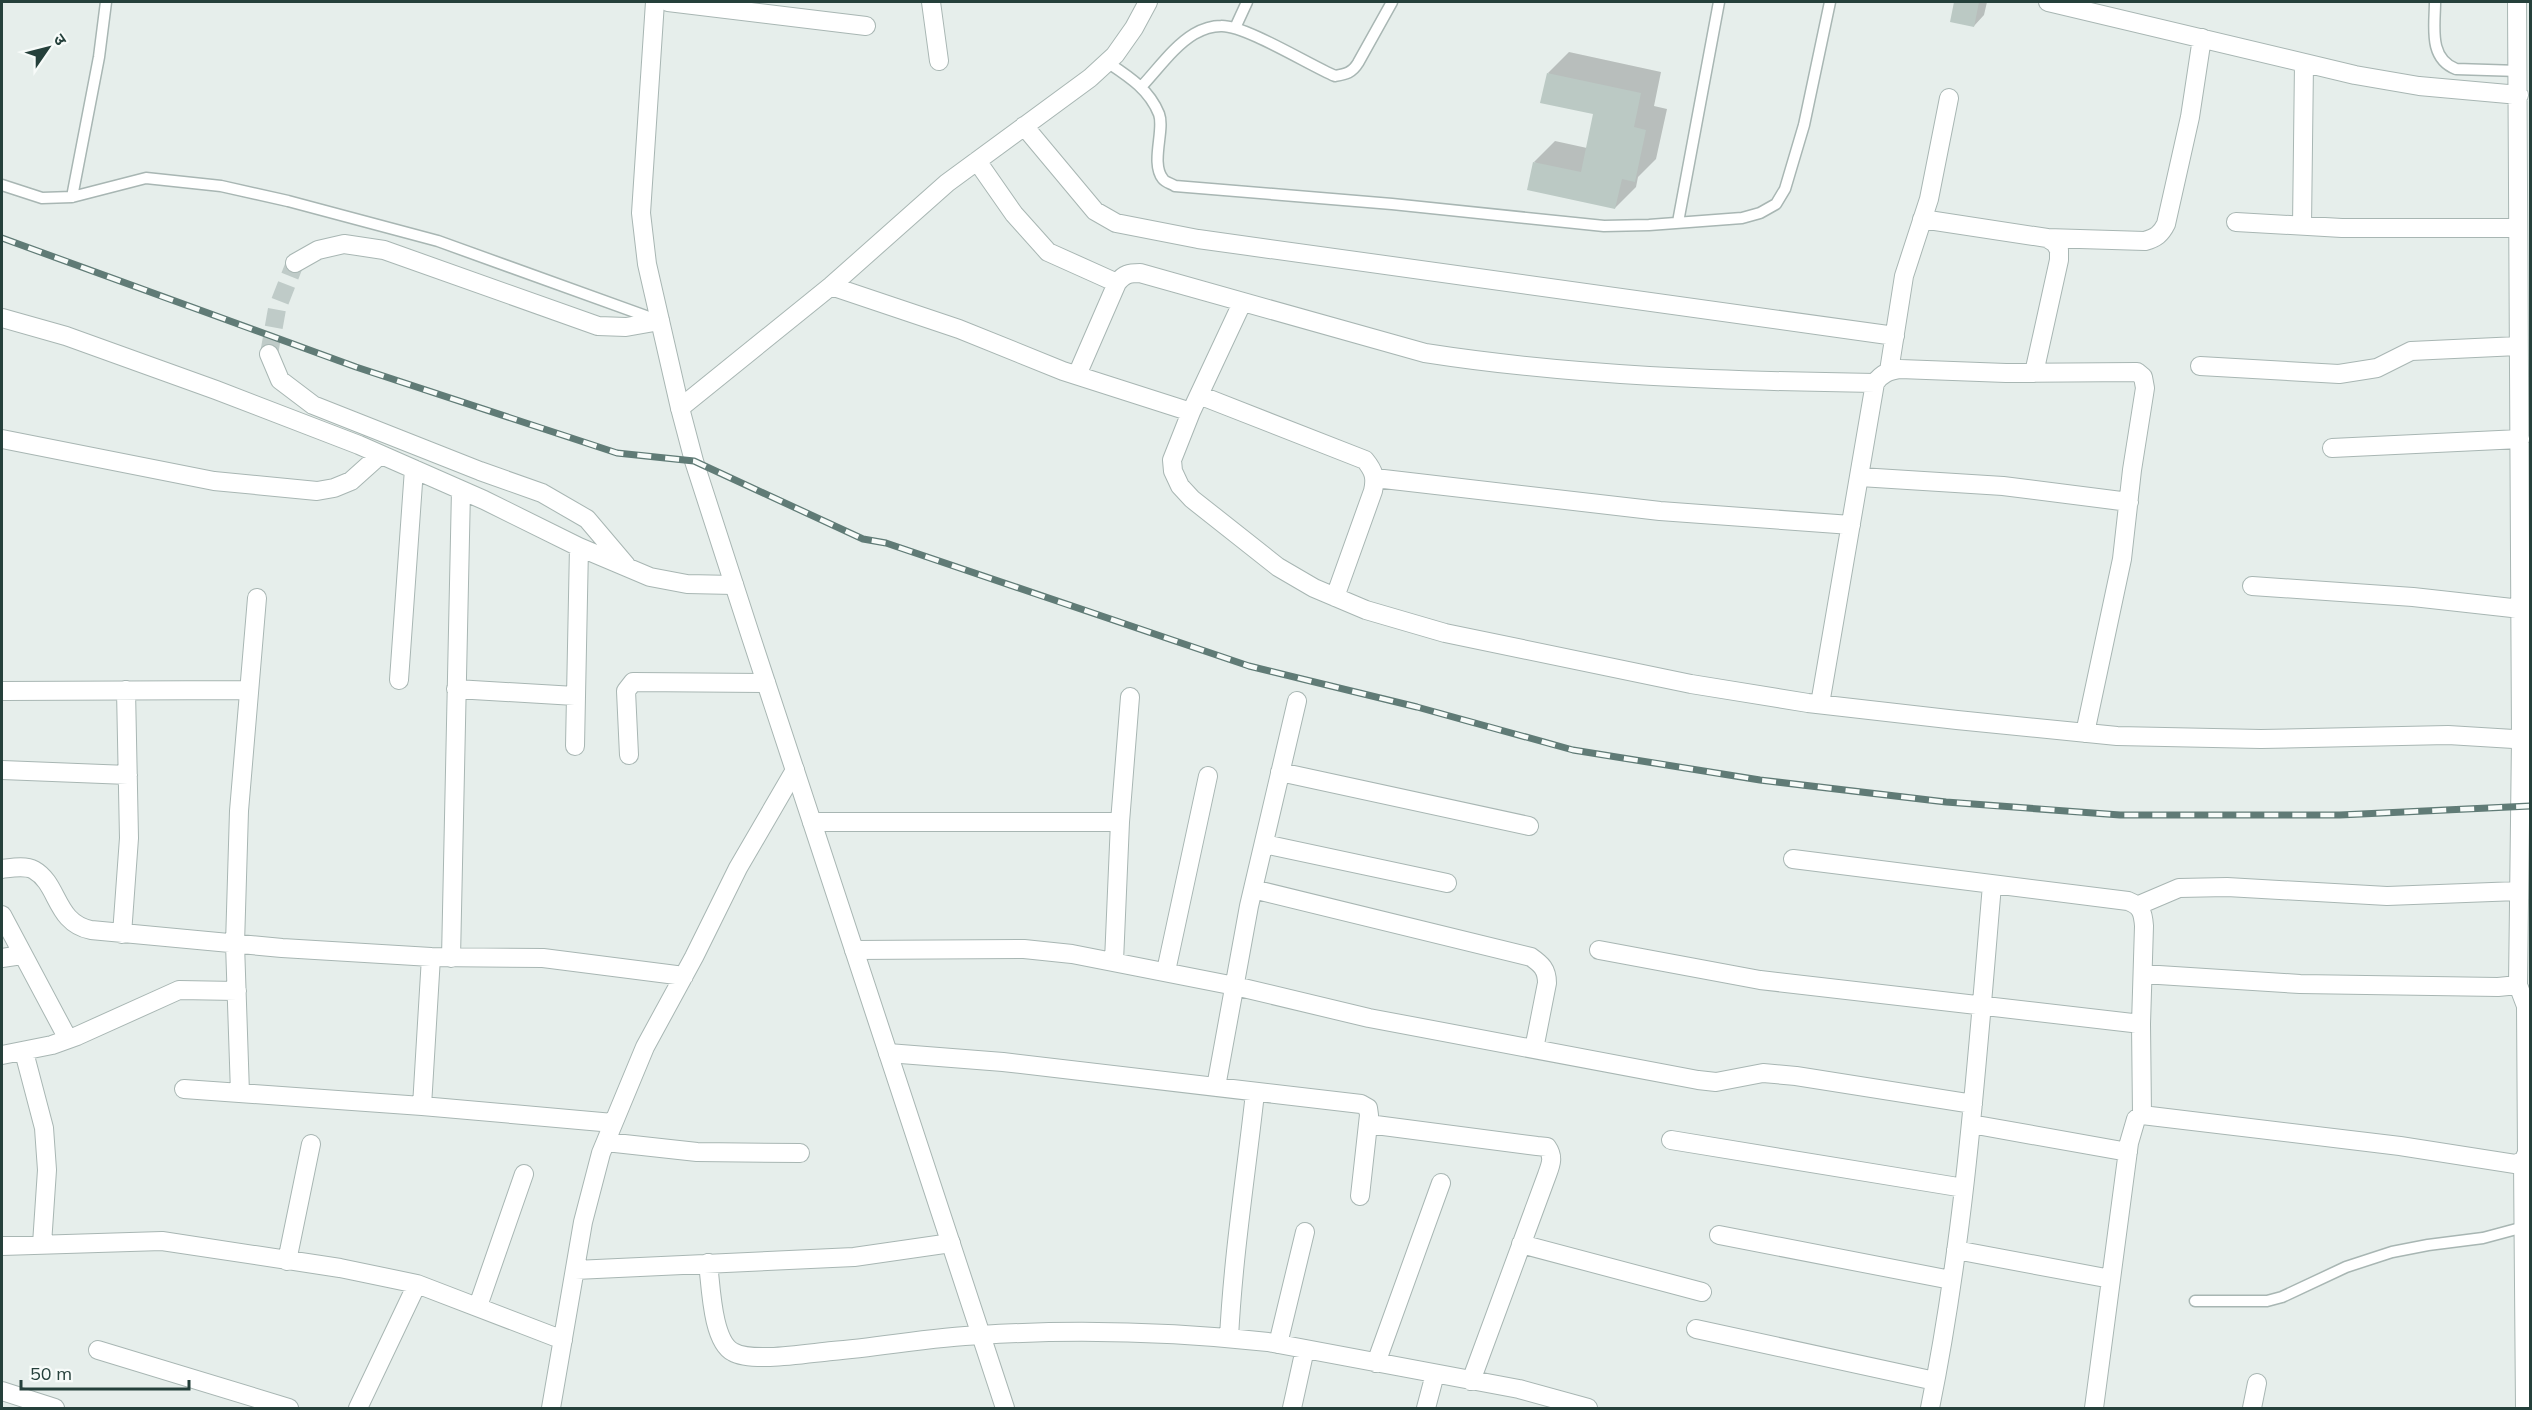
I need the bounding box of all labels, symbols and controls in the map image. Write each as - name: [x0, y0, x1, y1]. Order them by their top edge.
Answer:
- north arrow: [18, 18, 78, 78]
- text: उ: [49, 30, 72, 49]
- scale bar: [21, 1353, 189, 1391]
- text: 50 m: [30, 1362, 72, 1385]

